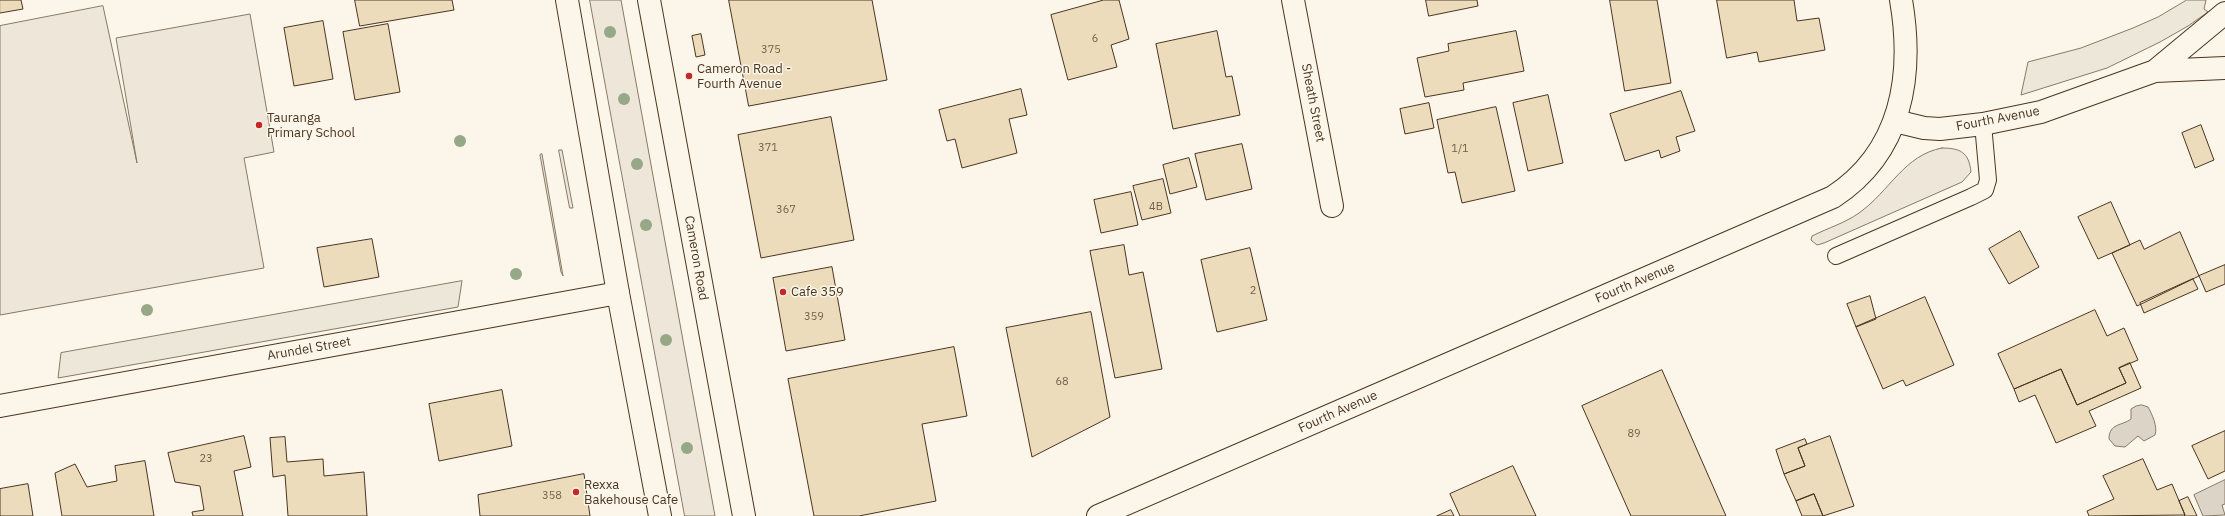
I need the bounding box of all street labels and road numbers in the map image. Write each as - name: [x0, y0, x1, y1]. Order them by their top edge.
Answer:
- street label: Sheath Street: [1298, 62, 1328, 144]
- street label: Fourth Avenue: [1955, 103, 2041, 135]
- street label: Cameron Road: [681, 214, 711, 302]
- street label: Fourth Avenue: [1593, 259, 1677, 307]
- street label: Arundel Street: [266, 334, 352, 364]
- street label: Fourth Avenue: [1296, 388, 1380, 436]

